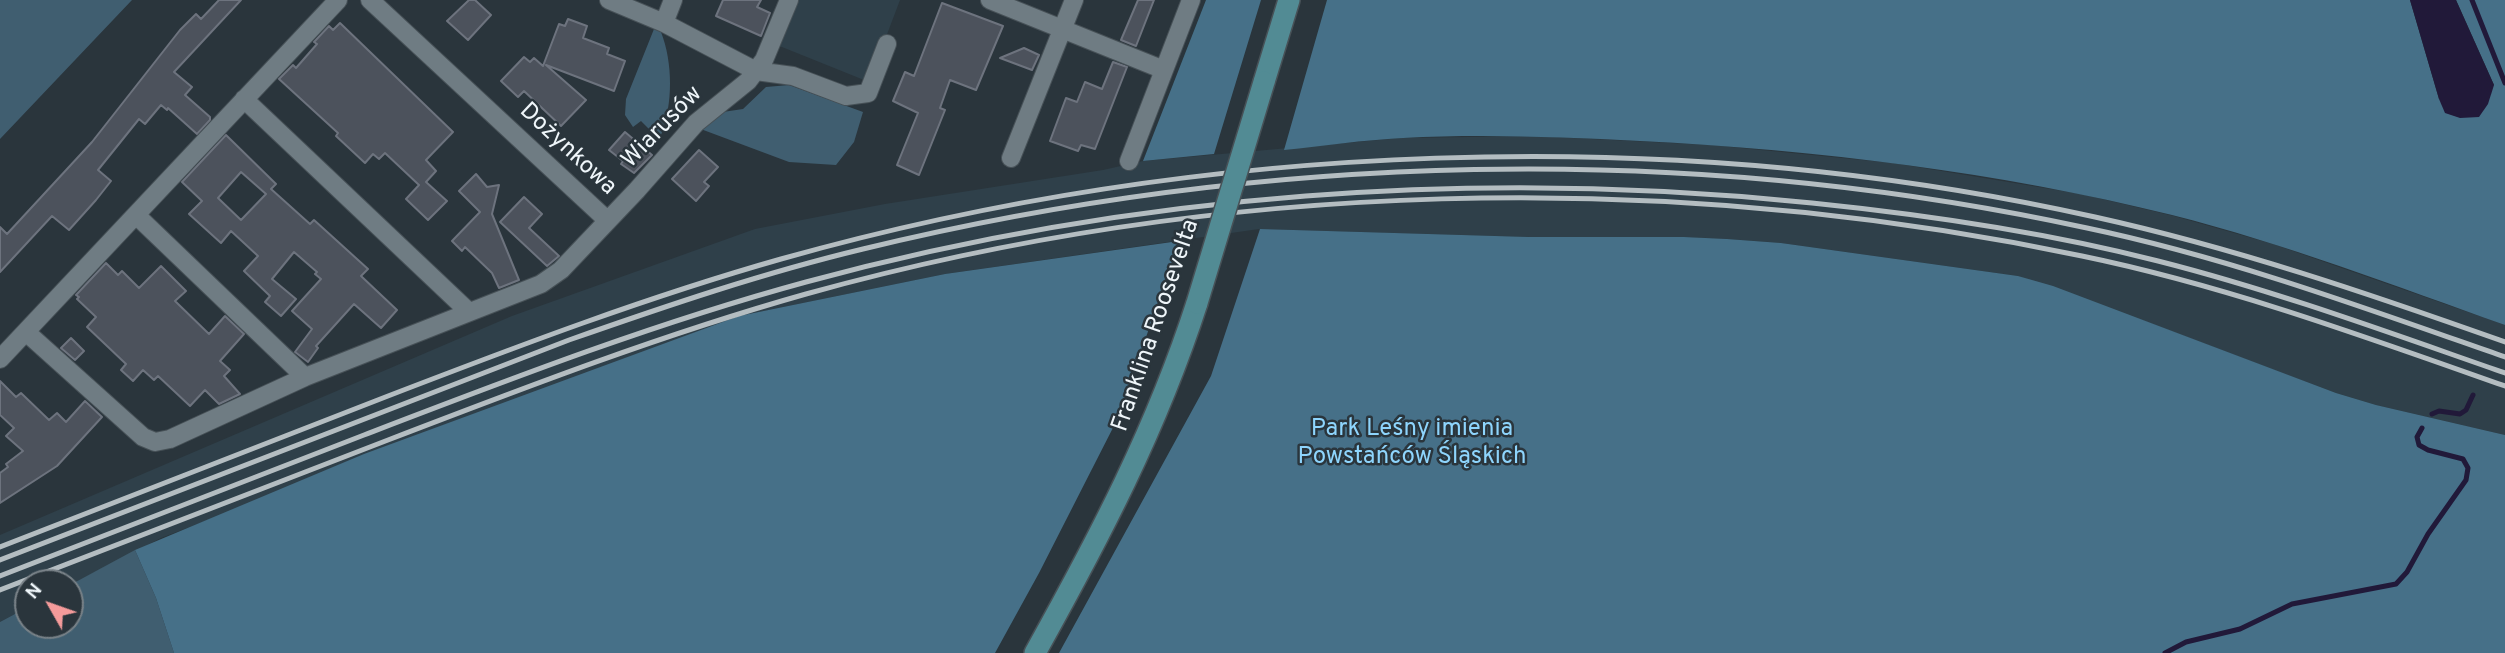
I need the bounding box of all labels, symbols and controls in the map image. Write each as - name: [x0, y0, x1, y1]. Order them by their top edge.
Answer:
- street label: Wiarusów: [617, 81, 709, 175]
- street label: Dożynkowa: [512, 98, 622, 202]
- street label: Franklina Roosevelta: [1107, 216, 1207, 436]
- park label: Park Leśny imienia Powstańców Śląskich: [1298, 416, 1526, 472]
- north arrow: [14, 569, 84, 639]
- text: N: [21, 579, 48, 605]

